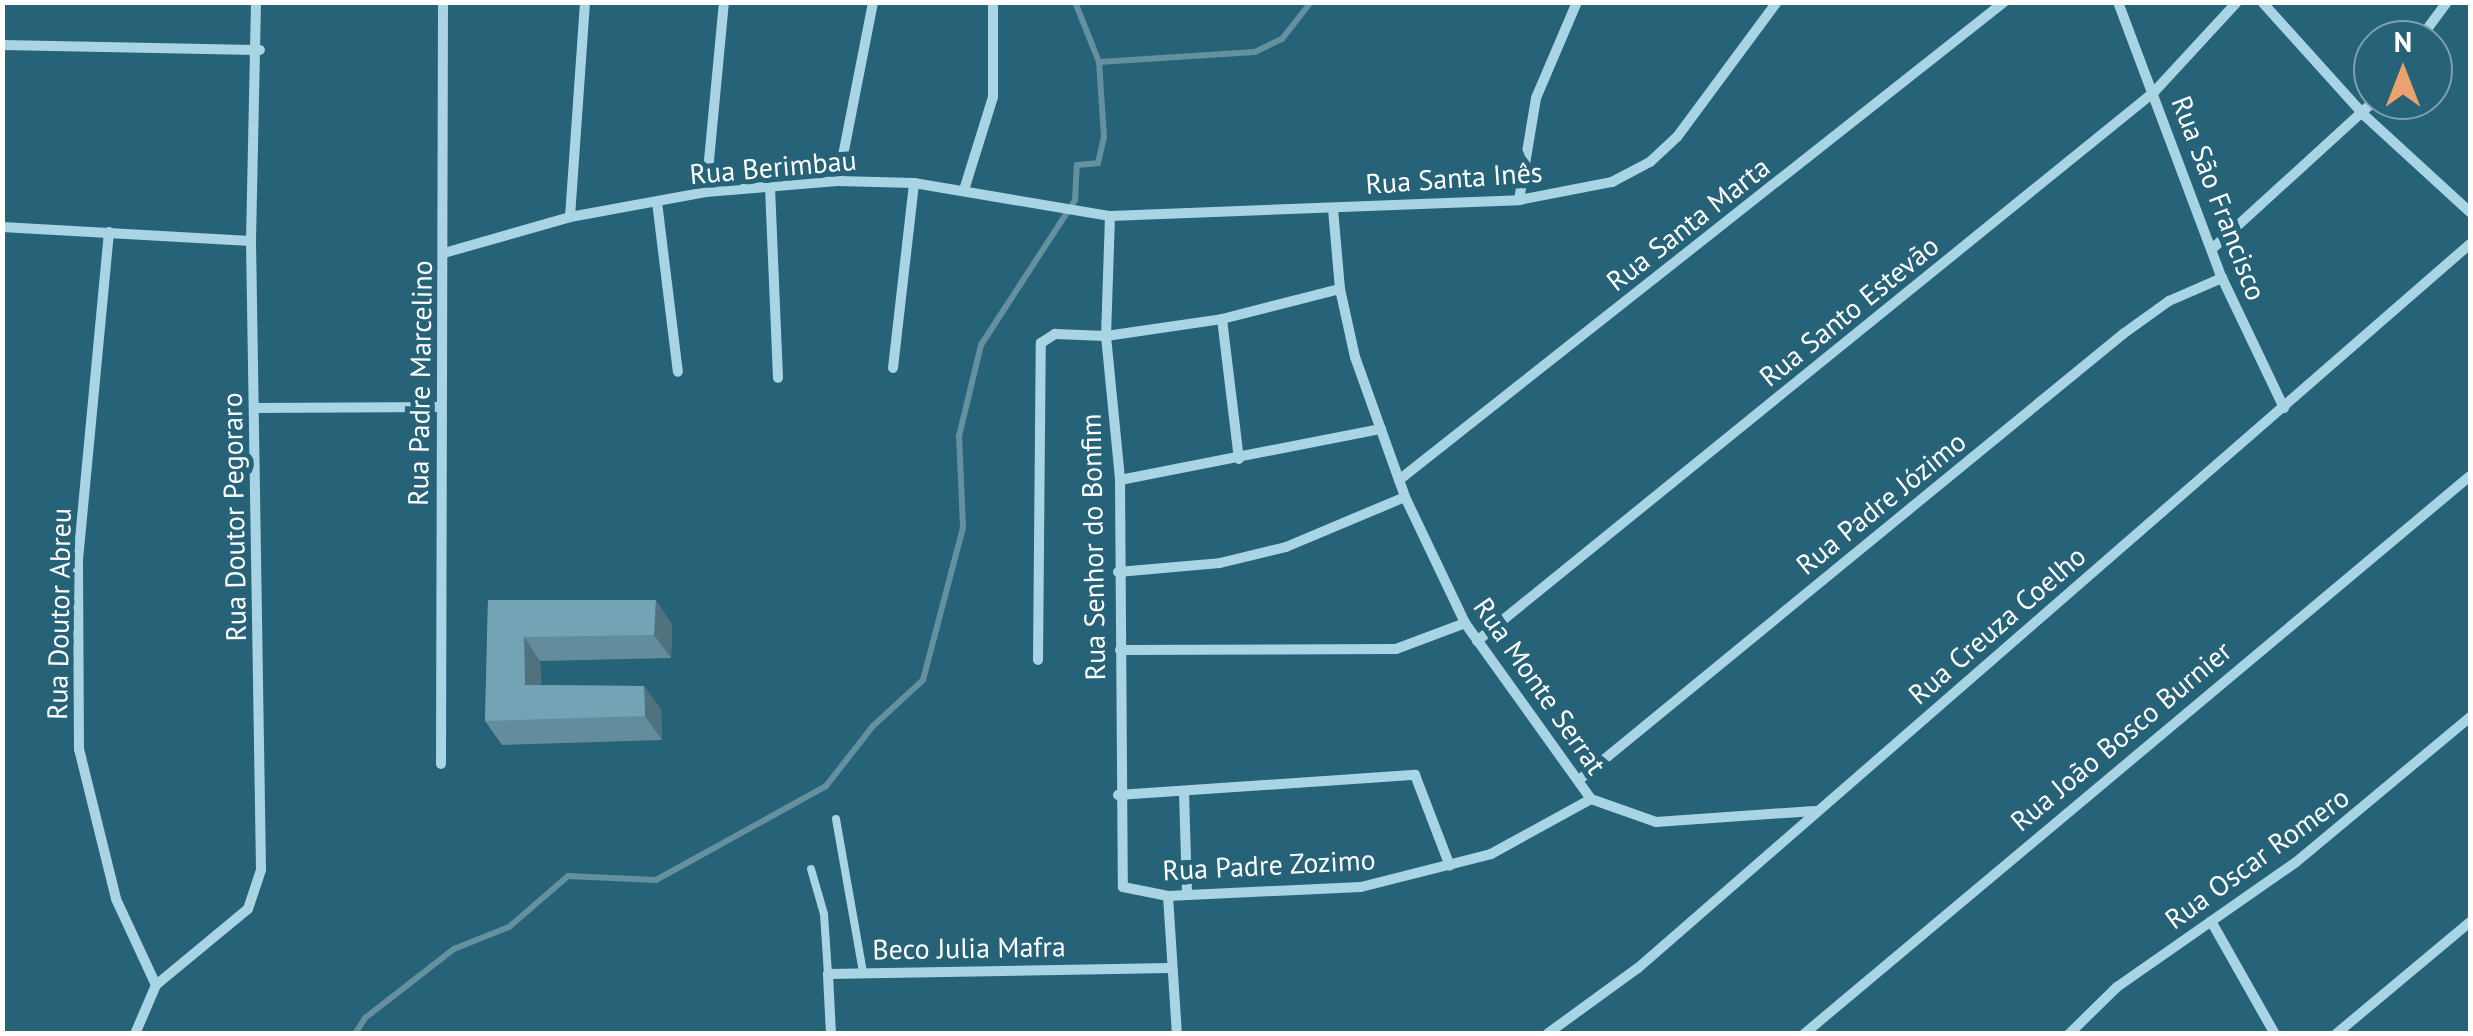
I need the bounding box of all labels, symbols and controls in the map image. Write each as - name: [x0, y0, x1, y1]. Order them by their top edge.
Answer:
- north arrow: [2353, 20, 2453, 120]
- text: N: [2394, 23, 2412, 60]
- street label: Rua São Francisco: [2165, 91, 2273, 305]
- street label: Rua Berimbau: [688, 143, 858, 191]
- street label: Rua Santa Marta: [1600, 150, 1776, 298]
- street label: Rua Santa Inês: [1364, 155, 1544, 201]
- street label: Rua Santo Estevão: [1753, 229, 1945, 393]
- street label: Rua Padre Marcelino: [401, 260, 439, 506]
- street label: Rua Doutor Pegoraro: [215, 392, 253, 642]
- street label: Rua Senhor do Bonfim: [1074, 413, 1112, 681]
- street label: Rua Padre Józimo: [1790, 424, 1972, 582]
- street label: Rua Doutor Abreu: [40, 507, 78, 721]
- street label: Rua Creuza Coelho: [1902, 539, 2092, 711]
- street label: Rua Monte Serrat: [1467, 591, 1613, 781]
- street label: Rua João Bosco Burnier: [2004, 634, 2238, 838]
- street label: Rua Oscar Romero: [2158, 780, 2356, 936]
- street label: Rua Padre Zozimo: [1161, 843, 1377, 887]
- street label: Beco Julia Mafra: [872, 930, 1066, 966]

